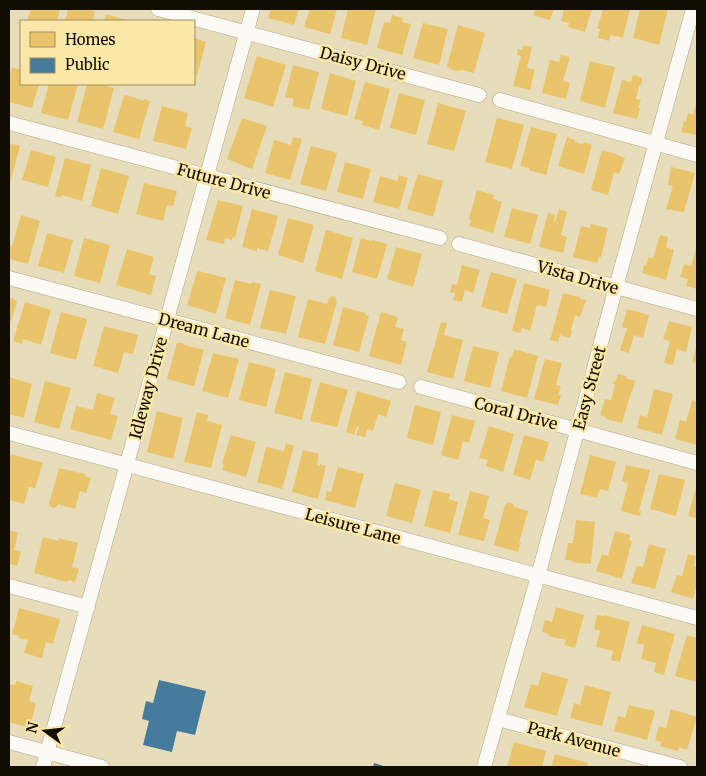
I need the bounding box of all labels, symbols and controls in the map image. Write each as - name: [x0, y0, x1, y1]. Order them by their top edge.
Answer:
- legend: [20, 20, 195, 85]
- text: Homes: [65, 30, 116, 49]
- street label: Daisy Drive: [318, 42, 408, 84]
- text: Public: [65, 55, 110, 74]
- street label: Future Drive: [175, 159, 273, 203]
- street label: Vista Drive: [534, 256, 621, 298]
- street label: Dream Lane: [156, 308, 252, 352]
- street label: Idleway Drive: [125, 335, 171, 441]
- street label: Easy Street: [568, 343, 610, 432]
- street label: Coral Drive: [472, 392, 560, 434]
- street label: Leisure Lane: [303, 504, 403, 548]
- north arrow: [20, 706, 70, 756]
- street label: Park Avenue: [525, 717, 623, 761]
- text: N: [22, 720, 43, 735]

